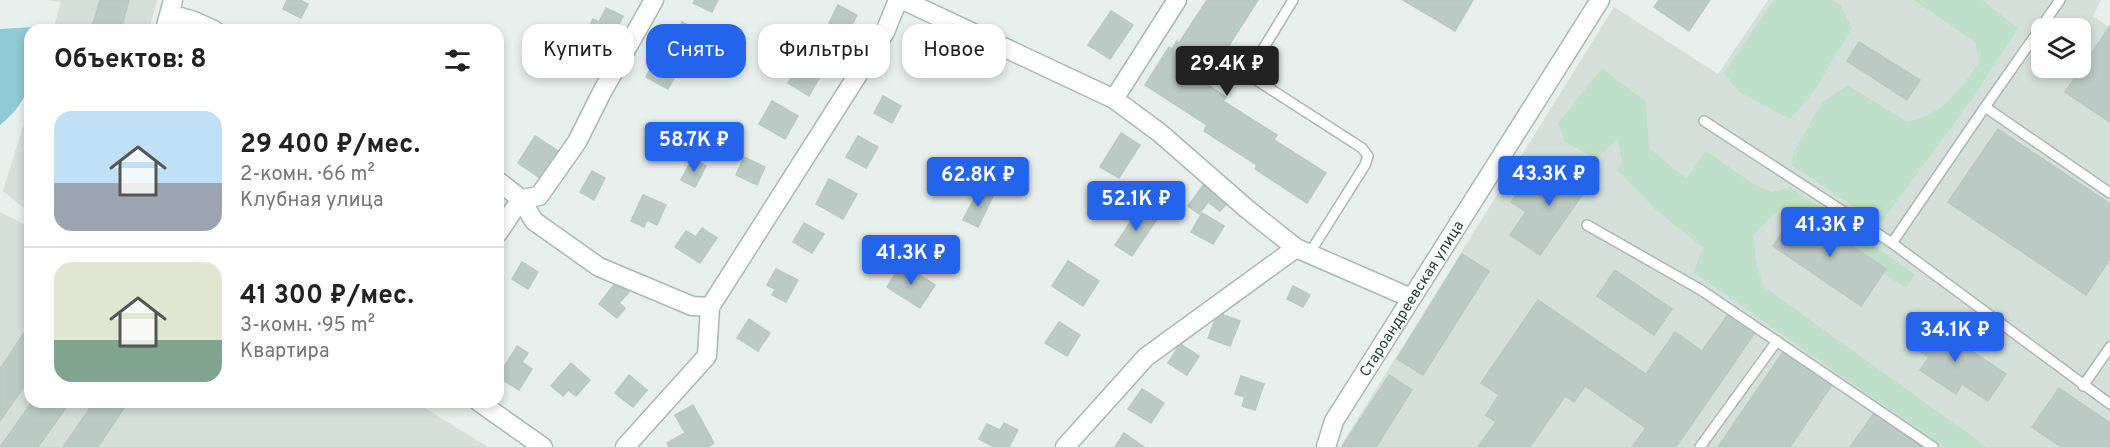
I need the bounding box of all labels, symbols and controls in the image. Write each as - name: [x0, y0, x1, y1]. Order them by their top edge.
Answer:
- map controls: [2031, 18, 2091, 78]
- button: layers: [2031, 18, 2091, 78]
- chip: Купить: [522, 24, 634, 78]
- chip: Снять: [646, 24, 746, 78]
- chip: Фильтры: [758, 24, 890, 78]
- chip: Новое: [902, 24, 1006, 78]
- text: Объектов: 8: [54, 44, 207, 77]
- icon: filters: [441, 44, 474, 77]
- pin: 29.4K ₽: [1172, 46, 1282, 97]
- text: 29.4K ₽: [1190, 52, 1264, 78]
- pin: 58.7K ₽: [639, 122, 749, 173]
- text: 58.7K ₽: [659, 128, 729, 154]
- text: 29 400 ₽/мес.: [240, 129, 420, 162]
- icon: home: [102, 135, 174, 207]
- pin: 43.3K ₽: [1494, 156, 1604, 207]
- pin: 62.8K ₽: [923, 157, 1033, 208]
- text: 2-комн. · 66 m²: [240, 162, 375, 188]
- text: 43.3K ₽: [1512, 162, 1586, 188]
- text: 62.8K ₽: [941, 163, 1015, 189]
- pin: 52.1K ₽: [1081, 181, 1191, 232]
- text: 52.1K ₽: [1101, 187, 1171, 213]
- text: Клубная улица: [240, 188, 384, 214]
- pin: 41.3K ₽: [1775, 207, 1885, 258]
- text: 41.3K ₽: [1795, 213, 1865, 239]
- street label: Староандреевская улица: [1356, 218, 1469, 381]
- pin: 41.3K ₽: [856, 235, 966, 286]
- text: 41.3K ₽: [876, 241, 946, 267]
- text: 41 300 ₽/мес.: [240, 280, 414, 313]
- icon: home: [102, 286, 174, 358]
- pin: 34.1K ₽: [1900, 312, 2010, 363]
- text: 3-комн. · 95 m²: [240, 313, 375, 339]
- text: 34.1K ₽: [1920, 318, 1990, 344]
- text: Квартира: [240, 339, 329, 365]

